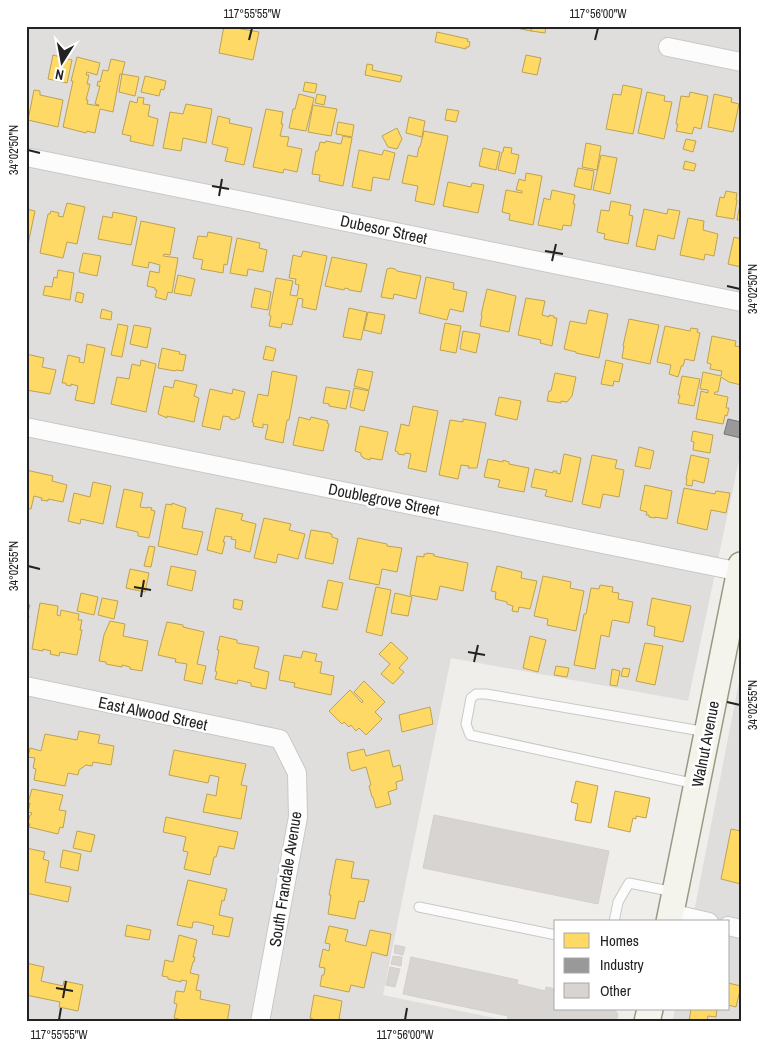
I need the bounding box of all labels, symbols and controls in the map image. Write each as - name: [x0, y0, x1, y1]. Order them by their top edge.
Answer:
- text: 117°55'55"W: [223, 6, 281, 22]
- text: 117°56'00"W: [569, 6, 627, 22]
- north arrow: [38, 38, 88, 88]
- text: N: [54, 65, 65, 84]
- text: 34°02'50"N: [6, 125, 22, 175]
- street label: Dubesor Street: [339, 209, 430, 249]
- text: 34°02'50"N: [745, 264, 761, 314]
- street label: Doublegrove Street: [326, 477, 442, 521]
- text: 34°02'55"N: [6, 541, 22, 591]
- text: 34°02'55"N: [745, 680, 761, 730]
- street label: East Alwood Street: [96, 691, 210, 735]
- street label: Walnut Avenue: [686, 699, 724, 789]
- street label: South Frandale Avenue: [263, 810, 307, 948]
- legend: [554, 920, 730, 1010]
- text: Homes: [600, 930, 639, 951]
- text: Industry: [600, 954, 645, 975]
- text: Other: [600, 980, 631, 1001]
- text: 117°55'55"W: [30, 1027, 88, 1043]
- text: 117°56'00"W: [376, 1027, 434, 1043]

